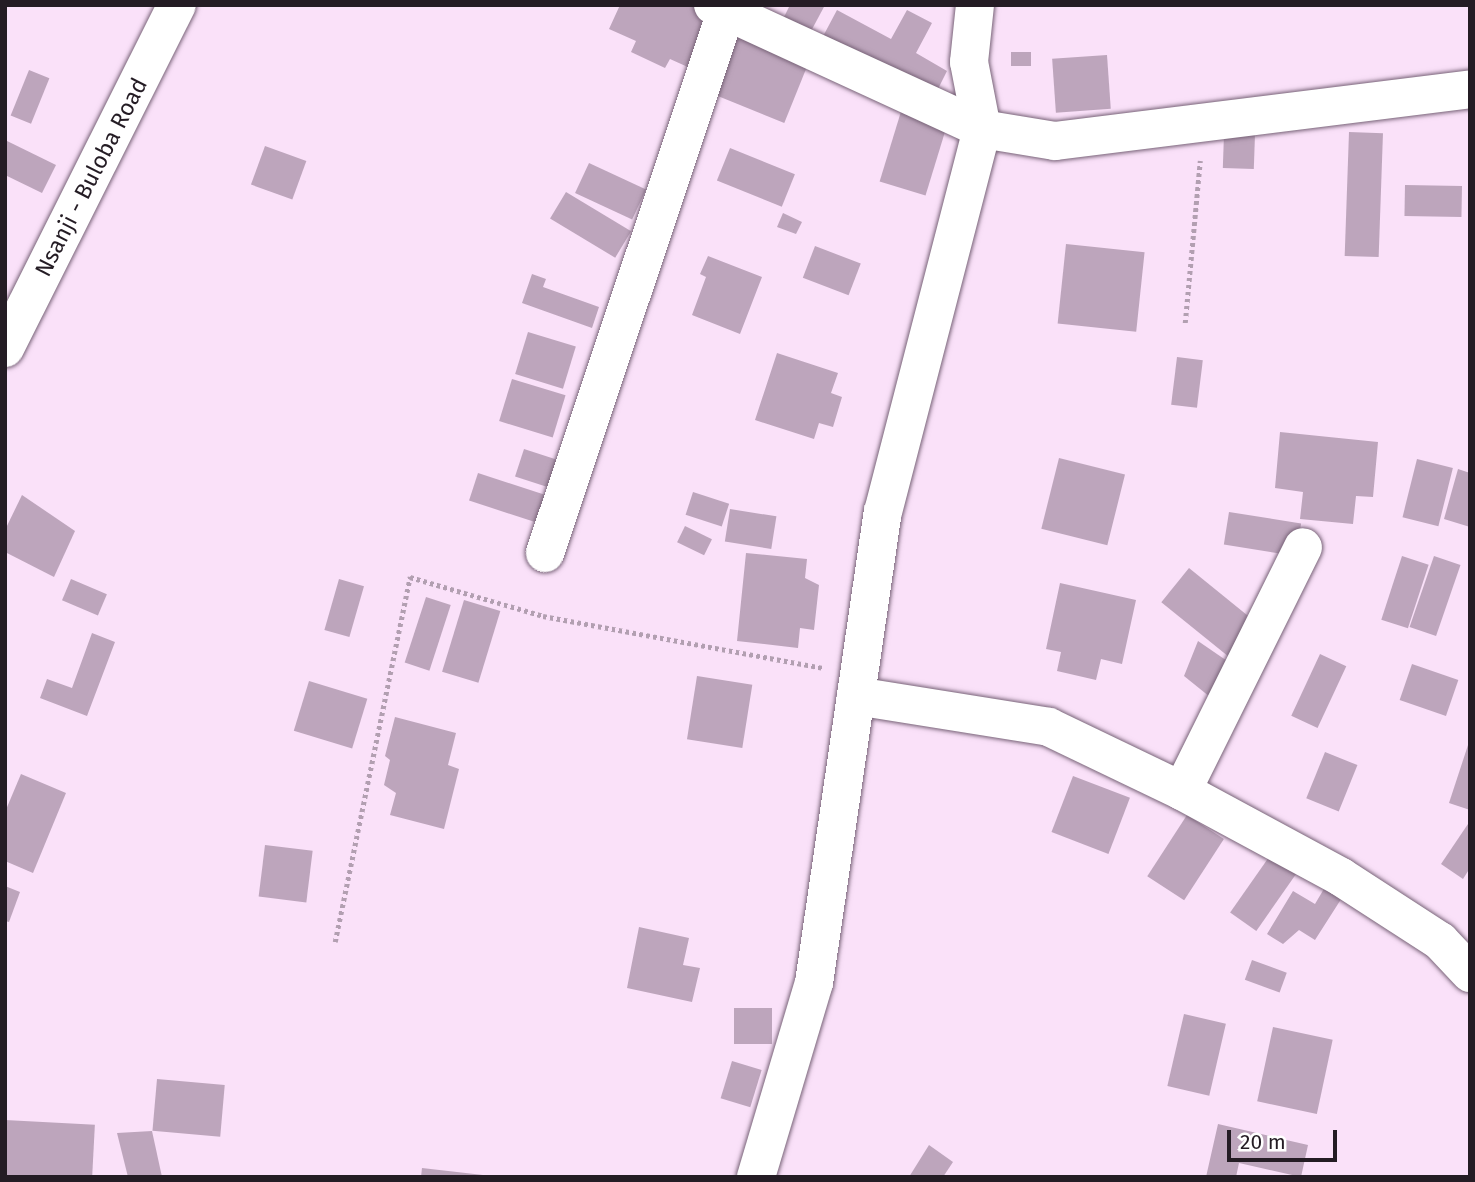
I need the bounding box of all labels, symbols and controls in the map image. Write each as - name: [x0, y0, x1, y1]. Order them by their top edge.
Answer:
- street label: Nsanji - Buloba Road: [29, 73, 153, 281]
- scale bar: [1230, 1116, 1340, 1160]
- text: 20 m: [1240, 1129, 1286, 1155]

